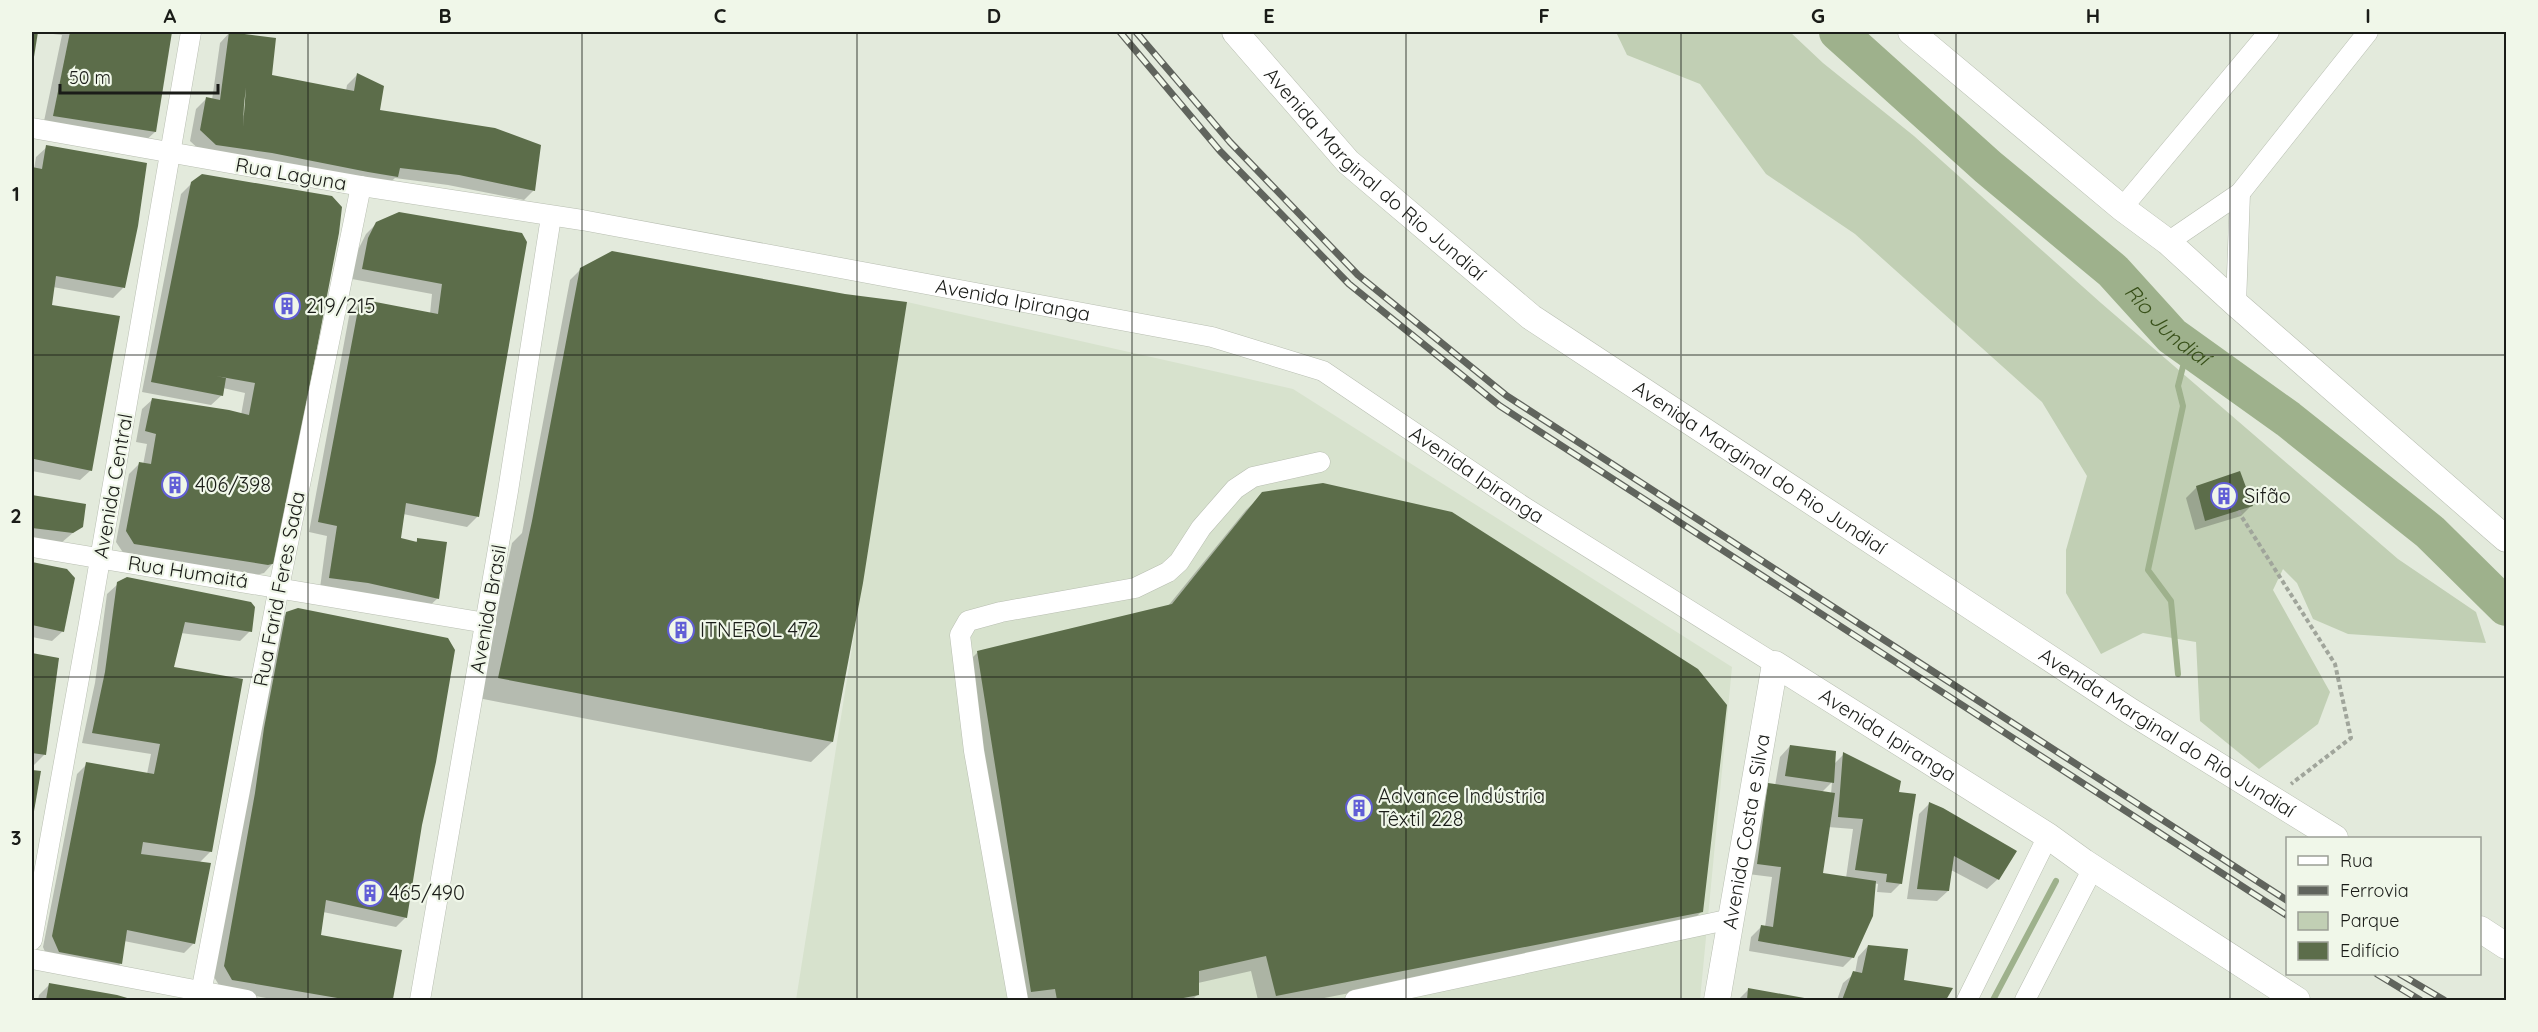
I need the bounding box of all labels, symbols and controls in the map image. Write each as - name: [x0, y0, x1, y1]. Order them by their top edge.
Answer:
- text: A: [164, 3, 177, 28]
- text: B: [438, 3, 452, 28]
- text: C: [714, 3, 727, 28]
- text: D: [987, 3, 1001, 28]
- text: E: [1263, 3, 1275, 28]
- text: F: [1538, 3, 1550, 28]
- text: G: [1811, 3, 1825, 28]
- text: H: [2086, 3, 2100, 28]
- text: I: [2365, 3, 2371, 28]
- scale bar: [60, 57, 218, 95]
- street label: Avenida Marginal do Rio Jundiaí: [1259, 62, 1492, 286]
- text: 50 m: [69, 66, 111, 89]
- street label: Rua Laguna: [234, 151, 349, 196]
- text: 1: [12, 181, 20, 206]
- street label: Avenida Ipiranga: [934, 273, 1092, 326]
- water label: Rio Jundiaí: [2119, 278, 2218, 373]
- building icon: 219/215: [272, 291, 302, 321]
- place label: 219/215: [306, 293, 375, 318]
- street label: Avenida Marginal do Rio Jundiaí: [1629, 375, 1892, 560]
- street label: Avenida Central: [87, 412, 138, 560]
- street label: Avenida Ipiranga: [1405, 420, 1549, 528]
- building icon: 406/398: [160, 470, 190, 500]
- place label: 406/398: [195, 472, 271, 497]
- building icon: Sifão: [2209, 481, 2239, 511]
- place label: Sifão: [2244, 483, 2291, 508]
- street label: Rua Farid Feres Sada: [247, 489, 310, 689]
- text: 2: [10, 503, 22, 528]
- street label: Avenida Brasil: [464, 542, 511, 675]
- street label: Rua Humaitá: [126, 550, 250, 593]
- building icon: ITNEROL 472: [666, 615, 696, 645]
- place label: ITNEROL 472: [700, 617, 819, 642]
- street label: Avenida Marginal do Rio Jundiaí: [2035, 642, 2301, 823]
- street label: Avenida Ipiranga: [1815, 682, 1961, 787]
- street label: Avenida Costa e Silva: [1716, 732, 1775, 931]
- place label: Advance Indústria Têxtil 228: [1378, 783, 1545, 831]
- building icon: Advance Indústria Têxtil 228: [1344, 793, 1374, 823]
- text: 3: [11, 825, 21, 850]
- legend: [2286, 837, 2481, 975]
- text: Rua: [2340, 849, 2373, 872]
- building icon: 465/490: [355, 878, 385, 908]
- text: Ferrovia: [2340, 879, 2409, 902]
- place label: 465/490: [389, 880, 465, 905]
- text: Parque: [2340, 909, 2399, 932]
- text: Edifício: [2340, 939, 2399, 962]

